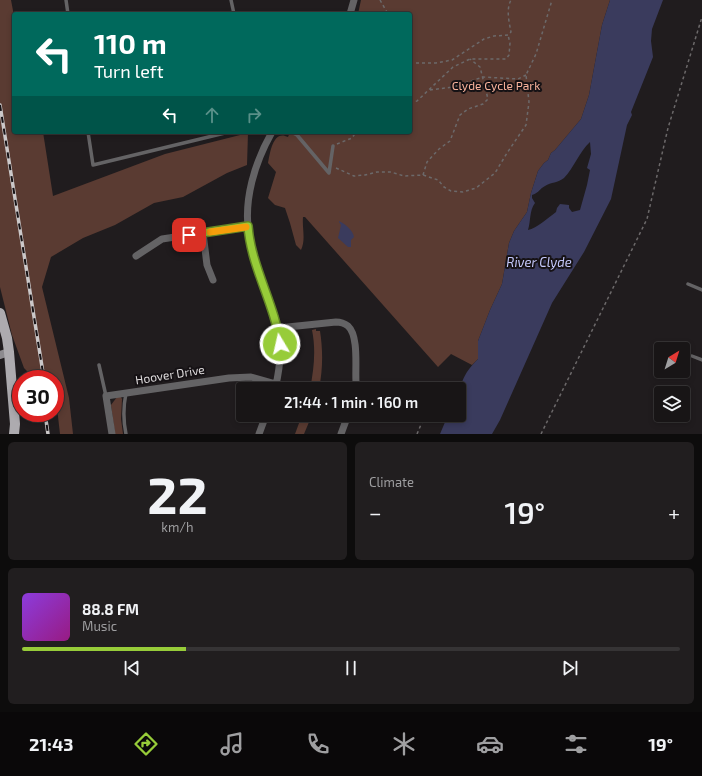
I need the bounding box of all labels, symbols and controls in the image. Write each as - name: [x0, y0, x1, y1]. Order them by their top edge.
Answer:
- text: 110 m: [94, 26, 167, 60]
- icon: left: [28, 28, 80, 80]
- text: Turn left: [94, 60, 164, 82]
- park label: Clyde Cycle Park: [452, 78, 540, 92]
- icon: left: [159, 104, 181, 126]
- icon: ahead: [201, 104, 223, 126]
- icon: right: [243, 104, 265, 126]
- pin: [172, 218, 206, 252]
- icon: arrive: [178, 224, 200, 246]
- water label: River Clyde: [506, 254, 572, 270]
- position arrow: [259, 323, 301, 365]
- north arrow: [654, 342, 690, 378]
- map controls: [654, 342, 690, 422]
- street label: Hoover Drive: [134, 362, 206, 386]
- speed limit sign: 30: [12, 370, 64, 422]
- button: layers: [654, 386, 690, 422]
- text: 21:44 · 1 min · 160 m: [284, 393, 418, 411]
- text: 22: [147, 462, 208, 524]
- text: Climate: [369, 474, 414, 490]
- text: 19°: [505, 494, 545, 530]
- text: −: [369, 499, 382, 525]
- text: +: [668, 499, 680, 525]
- text: km/h: [161, 519, 194, 535]
- text: 88.8 FM: [82, 600, 139, 618]
- text: Music: [82, 618, 117, 634]
- icon: previous: [121, 657, 143, 679]
- icon: pause: [340, 657, 362, 679]
- icon: next: [559, 657, 581, 679]
- icon: directions: [132, 730, 160, 758]
- icon: music: [218, 730, 246, 758]
- icon: phone: [304, 730, 332, 758]
- icon: climate: [390, 730, 418, 758]
- icon: car: [476, 730, 504, 758]
- icon: filters: [562, 730, 590, 758]
- text: 21:43: [29, 733, 74, 755]
- text: 19°: [648, 733, 673, 755]

